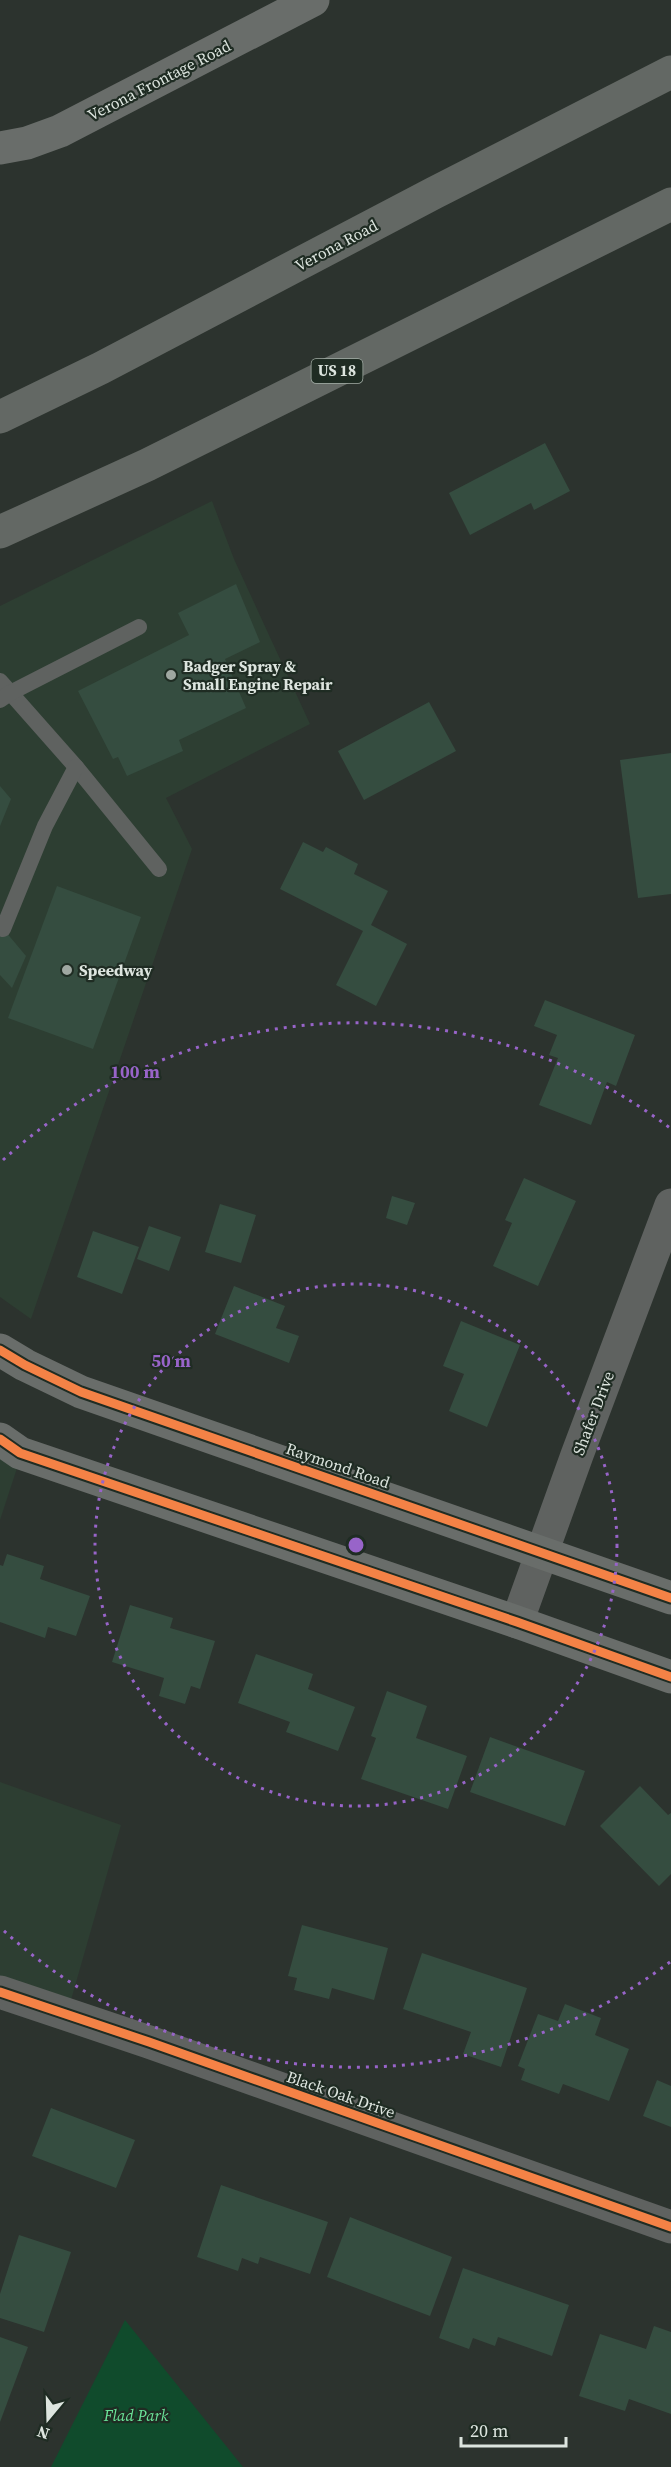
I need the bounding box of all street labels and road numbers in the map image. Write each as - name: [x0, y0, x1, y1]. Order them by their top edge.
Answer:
- street label: Verona Frontage Road: [84, 34, 234, 126]
- street label: Verona Road: [291, 214, 381, 276]
- road number: US 18: [312, 359, 362, 383]
- street label: Shafer Drive: [567, 1368, 619, 1458]
- street label: Raymond Road: [283, 1437, 393, 1493]
- street label: Black Oak Drive: [284, 2065, 398, 2123]

